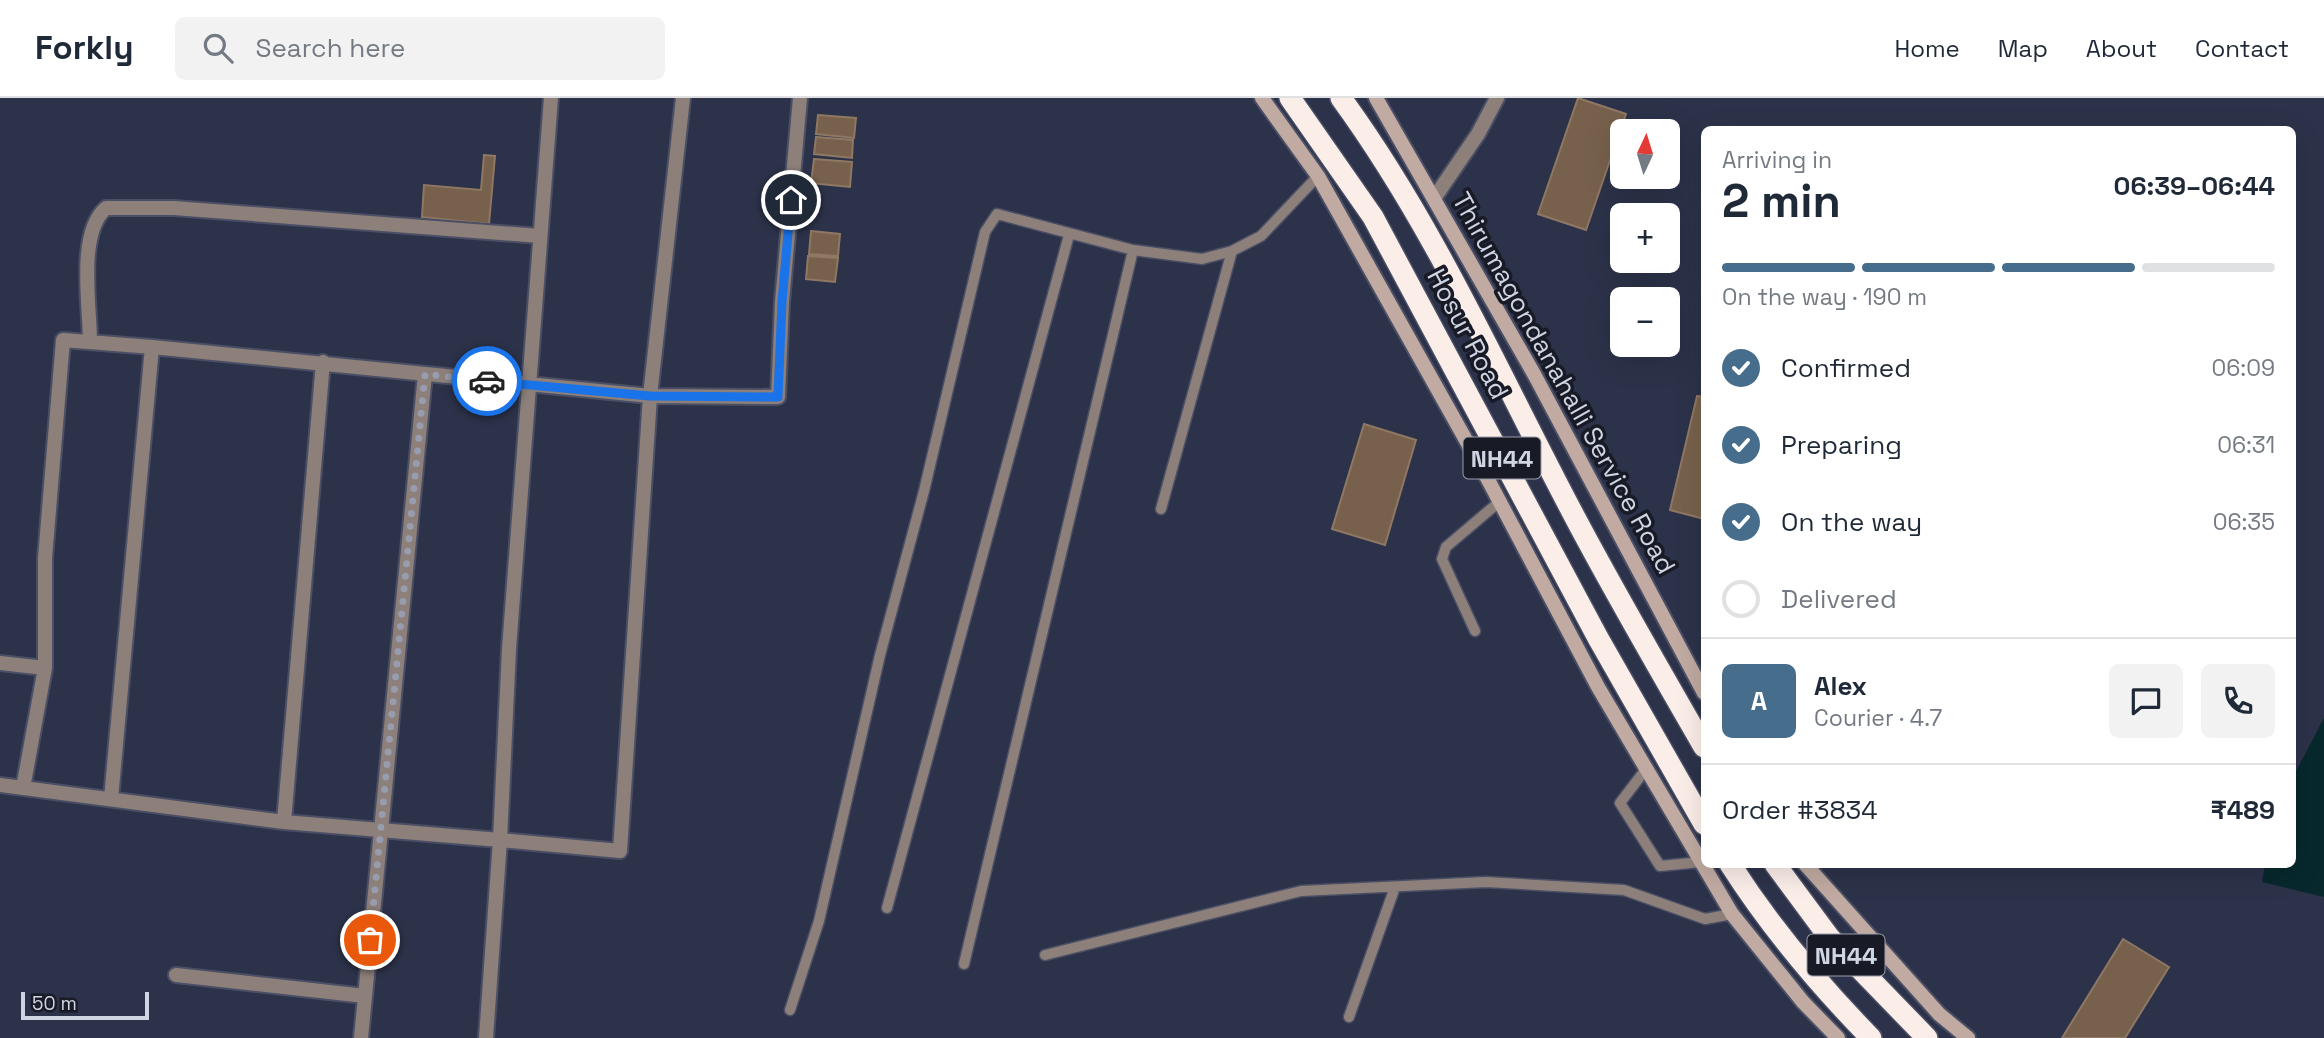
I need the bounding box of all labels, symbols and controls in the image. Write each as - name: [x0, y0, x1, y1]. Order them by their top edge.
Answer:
- search box: [175, 17, 665, 80]
- text: Forkly: [35, 27, 133, 69]
- icon: search: [199, 29, 237, 67]
- text: Search here: [255, 31, 405, 65]
- text: Home: [1894, 33, 1960, 64]
- text: Map: [1998, 33, 2048, 64]
- text: About: [2086, 33, 2157, 64]
- text: Contact: [2195, 33, 2289, 64]
- north arrow: [1610, 119, 1680, 189]
- map controls: [1610, 119, 1680, 357]
- text: Arriving in: [1722, 145, 1832, 175]
- text: 06:39–06:44: [2114, 169, 2275, 203]
- pin: [761, 170, 821, 230]
- text: 2 min: [1722, 172, 1841, 230]
- icon: home: [772, 181, 810, 219]
- street label: Thirumagondanahalli Service Road: [1445, 186, 1683, 580]
- button: +: [1610, 203, 1680, 273]
- street label: Hosur Road: [1419, 263, 1517, 405]
- text: On the way · 190 m: [1722, 282, 1927, 312]
- button: −: [1610, 287, 1680, 357]
- courier: [452, 346, 522, 416]
- icon: check: [1722, 349, 1760, 387]
- text: Confirmed: [1781, 351, 1911, 385]
- text: 06:09: [2212, 353, 2275, 383]
- icon: car: [468, 362, 506, 400]
- icon: check: [1722, 426, 1760, 464]
- text: Preparing: [1781, 428, 1902, 462]
- text: 06:31: [2217, 430, 2275, 460]
- road number: NH44: [1464, 438, 1540, 478]
- icon: check: [1722, 503, 1760, 541]
- text: On the way: [1781, 505, 1922, 539]
- text: 06:35: [2213, 507, 2275, 537]
- text: Delivered: [1781, 582, 1897, 616]
- button: chat: [2109, 664, 2183, 738]
- button: phone: [2201, 664, 2275, 738]
- text: Alex: [1814, 669, 1867, 703]
- text: A: [1751, 684, 1767, 718]
- text: Courier · 4.7: [1814, 703, 1942, 733]
- text: Order #3834: [1722, 793, 1878, 827]
- text: ₹489: [2211, 793, 2275, 827]
- pin: [340, 910, 400, 970]
- icon: bag: [351, 921, 389, 959]
- road number: NH44: [1808, 934, 1884, 976]
- scale bar: [21, 989, 149, 1021]
- text: 50 m: [32, 991, 77, 1016]

